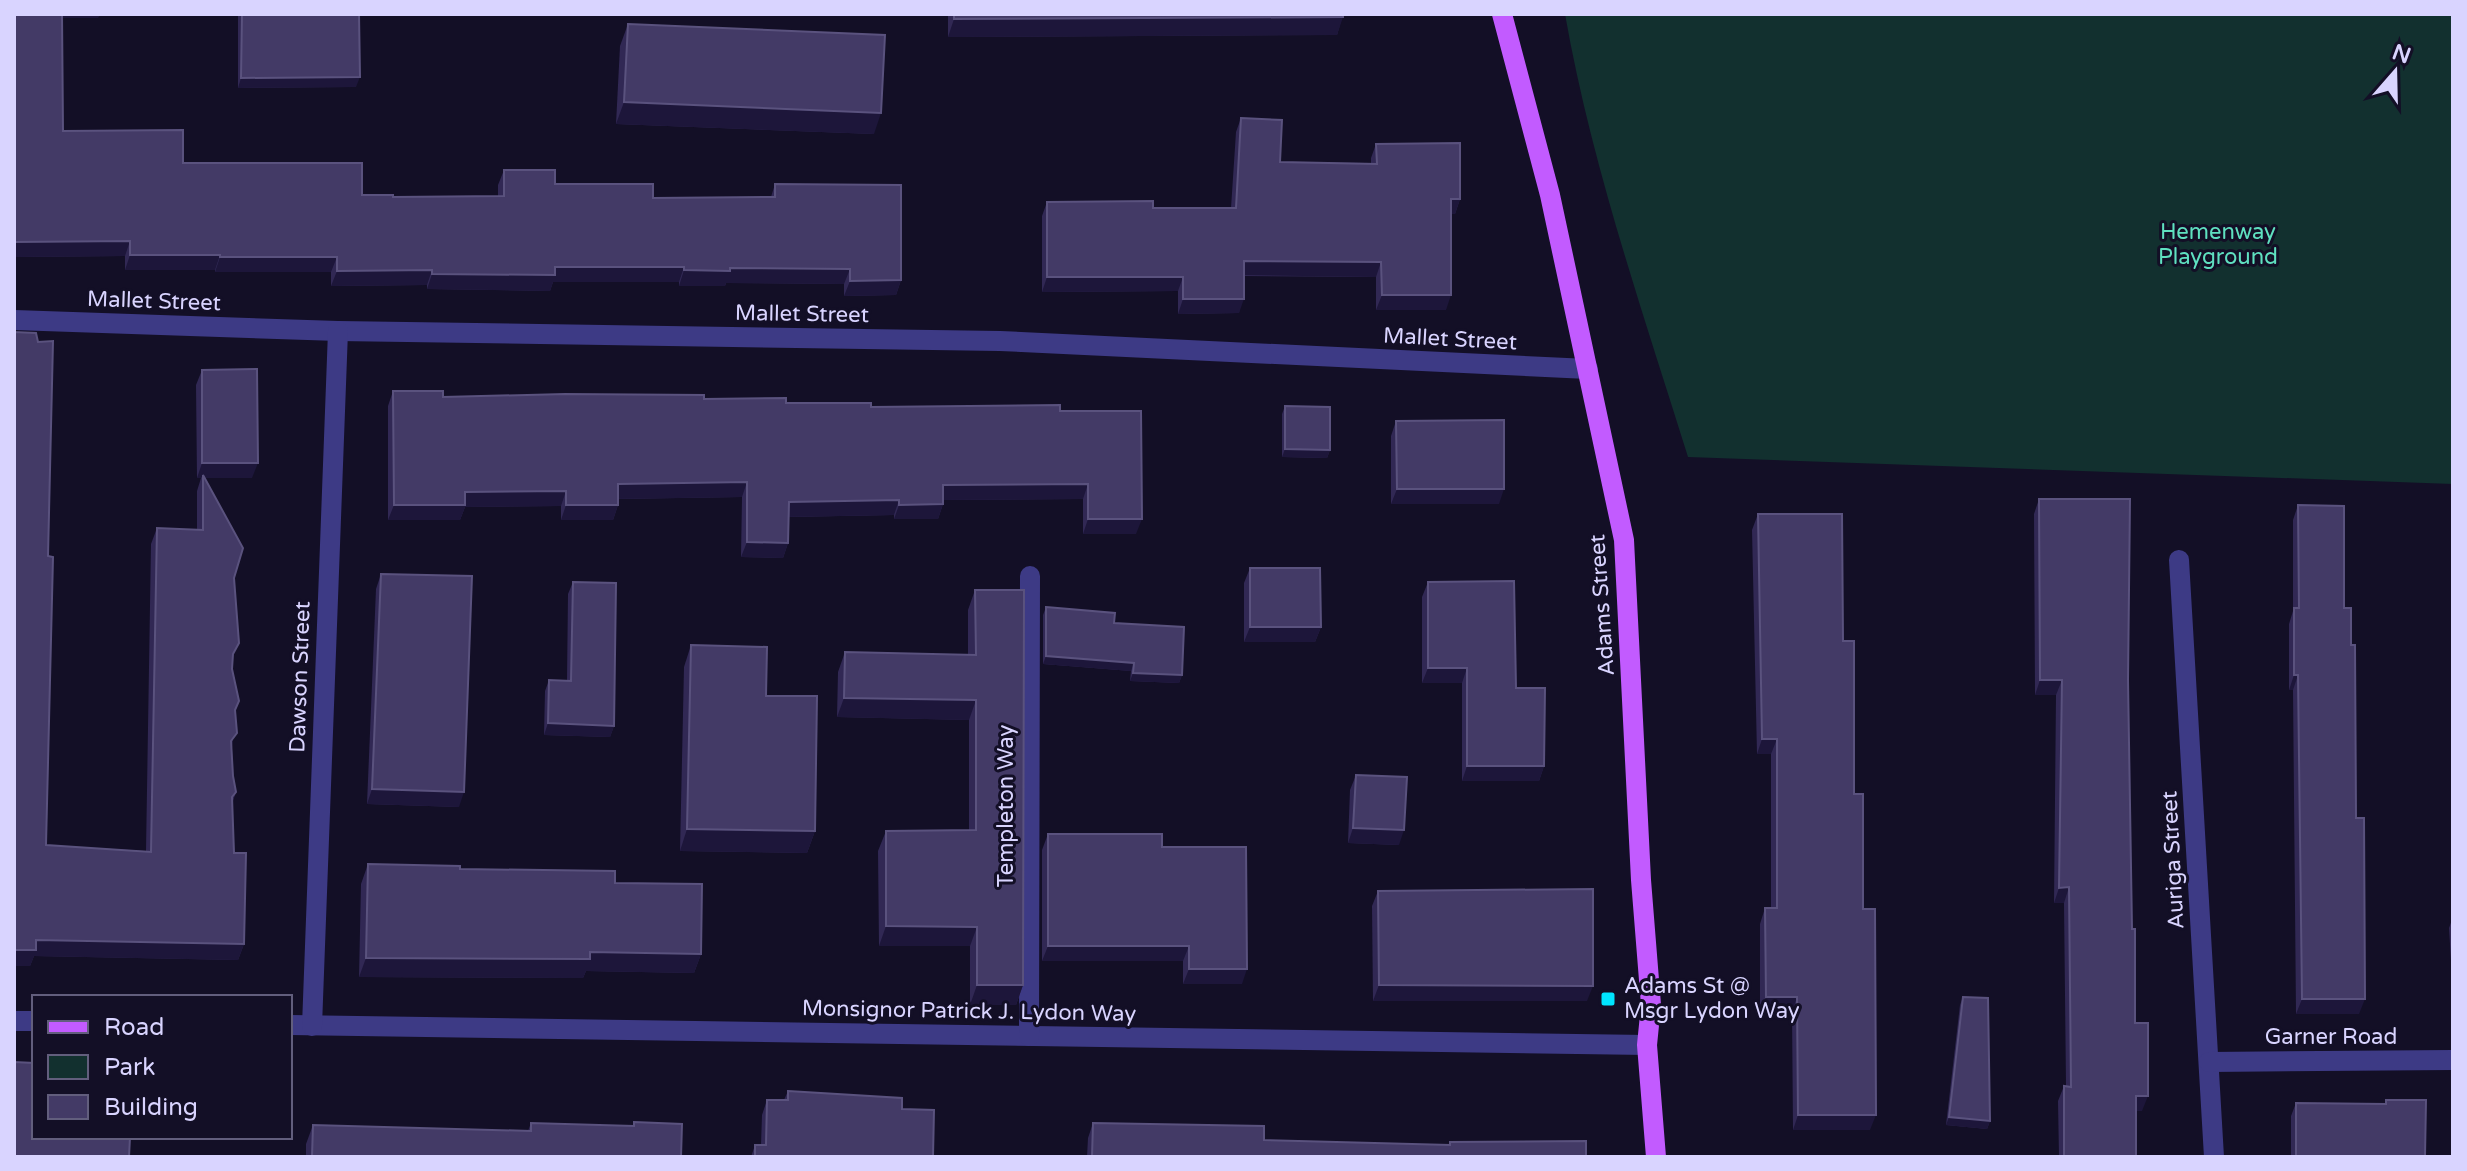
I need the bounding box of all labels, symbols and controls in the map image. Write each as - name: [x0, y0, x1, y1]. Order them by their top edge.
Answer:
- north arrow: [2355, 32, 2435, 112]
- text: N: [2389, 39, 2414, 69]
- park label: Hemenway Playground: [2158, 219, 2278, 270]
- street label: Mallet Street: [87, 286, 221, 316]
- street label: Mallet Street: [735, 300, 869, 328]
- street label: Mallet Street: [1382, 323, 1518, 355]
- street label: Adams Street: [1584, 533, 1620, 677]
- street label: Dawson Street: [284, 601, 316, 753]
- street label: Templeton Way: [993, 725, 1019, 887]
- street label: Auriga Street: [2156, 790, 2190, 930]
- place label: Adams St @ Msgr Lydon Way: [1624, 973, 1800, 1024]
- marker: Adams St @ Msgr Lydon Way: [1599, 990, 1617, 1008]
- legend: [32, 995, 292, 1139]
- street label: Monsignor Patrick J. Lydon Way: [802, 995, 1137, 1027]
- text: Road: [104, 1013, 164, 1042]
- street label: Garner Road: [2265, 1024, 2397, 1050]
- text: Park: [104, 1053, 155, 1082]
- text: Building: [104, 1093, 198, 1122]

